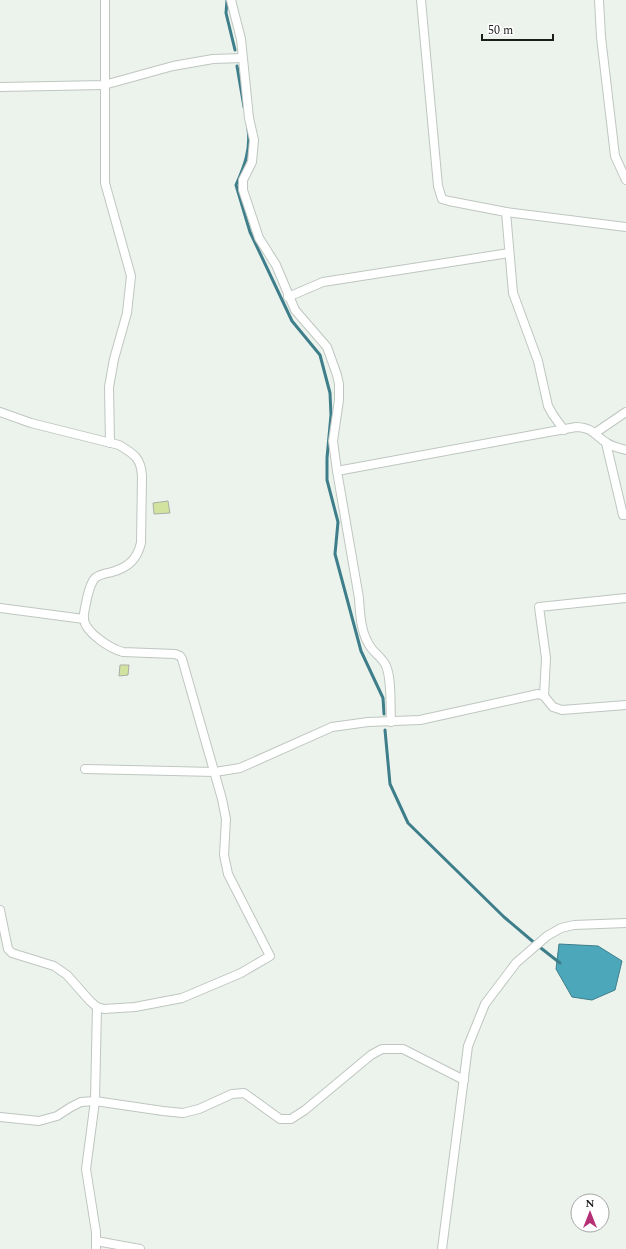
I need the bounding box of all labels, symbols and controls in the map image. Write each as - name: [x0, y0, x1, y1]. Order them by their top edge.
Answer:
- scale bar: [482, 16, 553, 42]
- text: 50 m: [488, 21, 513, 40]
- north arrow: [570, 1193, 610, 1233]
- text: N: [586, 1195, 595, 1212]

